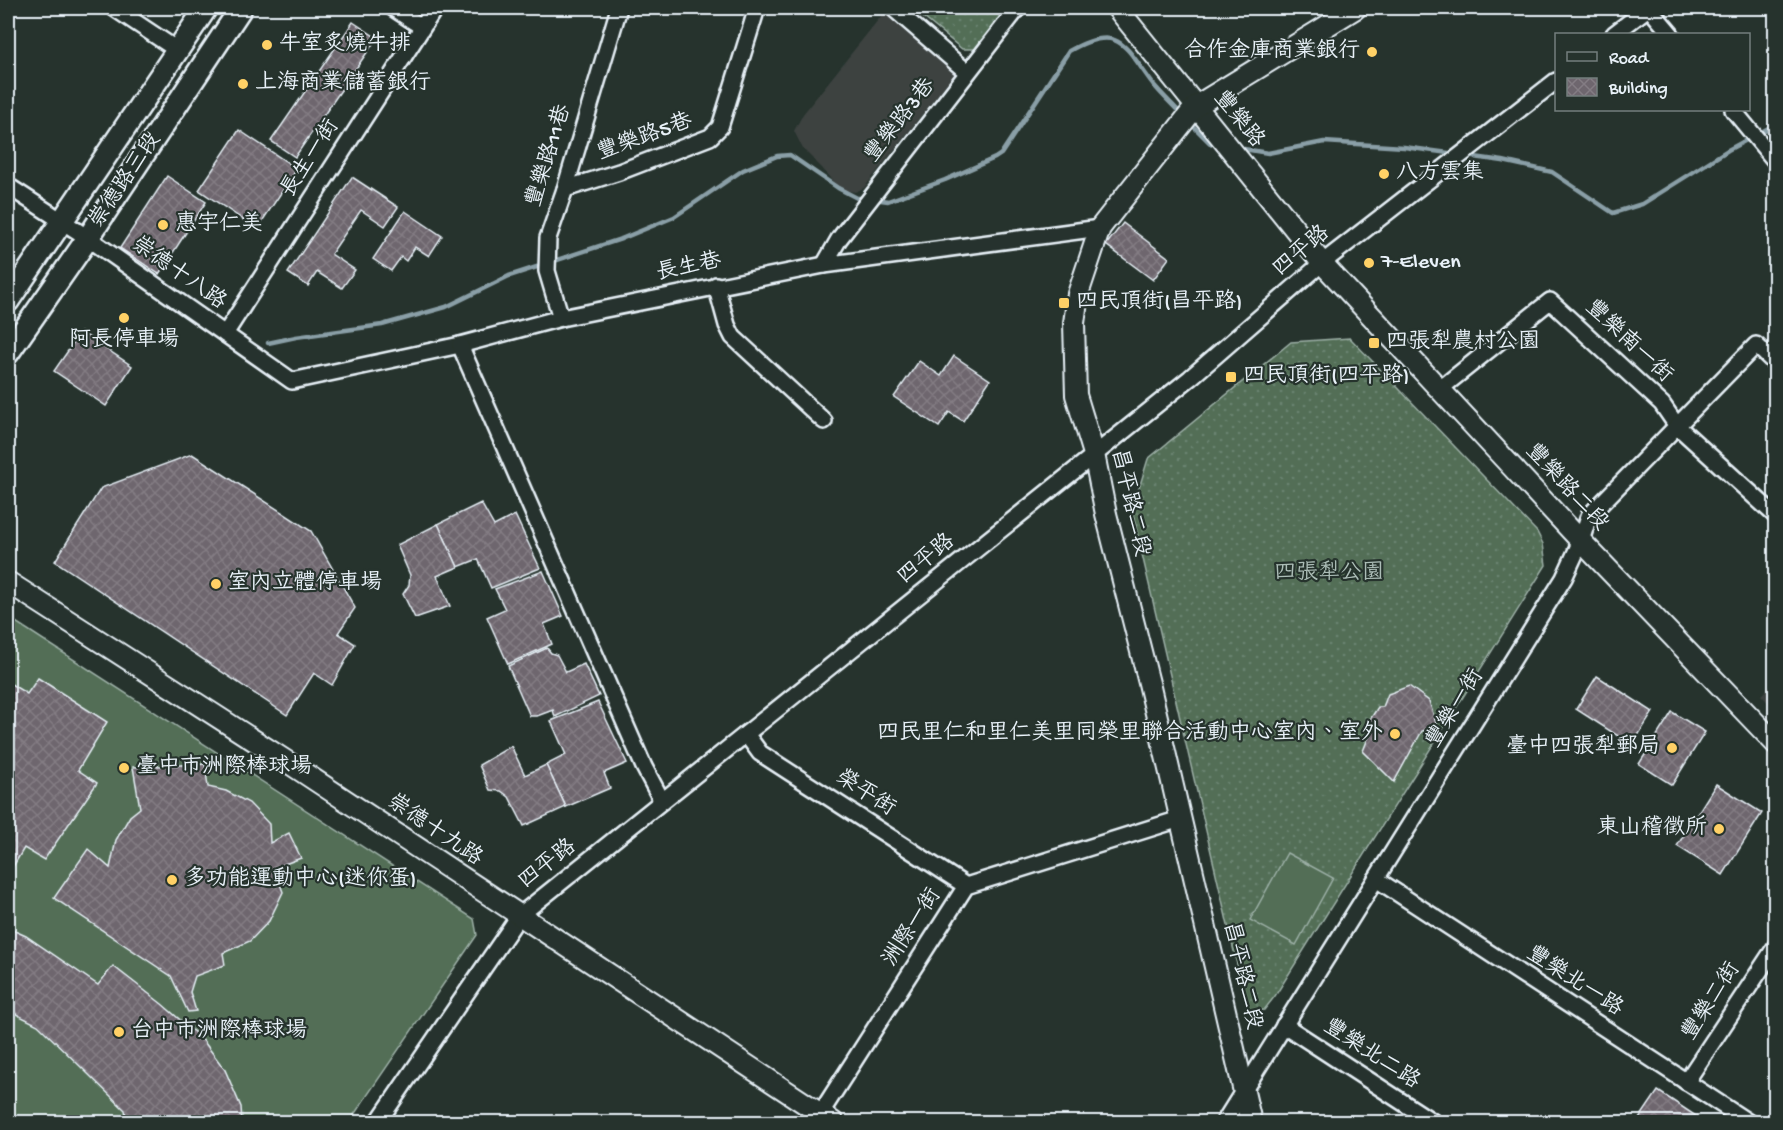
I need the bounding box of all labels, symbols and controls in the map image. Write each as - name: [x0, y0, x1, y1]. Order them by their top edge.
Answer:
- place label: 牛室炙燒牛排: [279, 30, 411, 58]
- legend: [1555, 33, 1750, 111]
- place label: 合作金庫商業銀行: [1184, 37, 1360, 65]
- marker: 牛室炙燒牛排: [260, 38, 274, 52]
- marker: 合作金庫商業銀行: [1365, 45, 1379, 59]
- text: Road: [1609, 49, 1650, 70]
- place label: 上海商業儲蓄銀行: [255, 70, 431, 97]
- street label: 豐樂路3巷: [859, 73, 942, 168]
- marker: 上海商業儲蓄銀行: [236, 77, 250, 91]
- text: Building: [1608, 79, 1668, 100]
- street label: 豐樂路: [1207, 85, 1270, 154]
- street label: 豐樂路11巷: [520, 101, 578, 210]
- street label: 豐樂路5巷: [593, 107, 696, 167]
- street label: 長生一街: [275, 114, 346, 203]
- street label: 崇德路三段: [83, 127, 168, 234]
- place label: 八方雲集: [1396, 159, 1484, 187]
- marker: 八方雲集: [1377, 167, 1391, 181]
- place label: 惠宇仁美: [175, 210, 263, 238]
- marker: 惠宇仁美: [156, 218, 170, 232]
- street label: 四平路: [1267, 219, 1336, 283]
- street label: 崇德十八路: [125, 230, 232, 316]
- street label: 長生巷: [654, 247, 724, 288]
- place label: 7-Eleven: [1380, 250, 1461, 276]
- marker: 7-Eleven: [1362, 256, 1376, 270]
- place label: 四民頂街(昌平路): [1076, 288, 1242, 316]
- street label: 豐樂南一街: [1579, 294, 1678, 389]
- marker: 四民頂街(昌平路): [1057, 296, 1071, 310]
- marker: 阿長停車場: [117, 311, 131, 325]
- place label: 阿長停車場: [69, 326, 179, 354]
- place label: 四張犁農村公園: [1386, 328, 1540, 356]
- marker: 四張犁農村公園: [1367, 336, 1381, 350]
- place label: 四民頂街(四平路): [1243, 362, 1409, 390]
- marker: 四民頂街(四平路): [1224, 370, 1238, 384]
- street label: 豐樂路二段: [1519, 438, 1614, 537]
- street label: 昌平路二段: [1104, 446, 1156, 560]
- street label: 四平路: [892, 528, 961, 591]
- park label: 四張犁公園: [1274, 560, 1384, 587]
- place label: 室內立體停車場: [228, 569, 382, 597]
- marker: 室內立體停車場: [209, 577, 223, 591]
- street label: 豐樂一街: [1420, 664, 1490, 753]
- place label: 四民里仁和里仁美里同榮里聯合活動中心室內、室外: [877, 719, 1383, 747]
- marker: 四民里仁和里仁美里同榮里聯合活動中心室內、室外: [1388, 727, 1402, 741]
- place label: 臺中四張犁郵局: [1506, 733, 1660, 761]
- marker: 臺中四張犁郵局: [1665, 741, 1679, 755]
- place label: 臺中市洲際棒球場: [136, 753, 312, 781]
- marker: 臺中市洲際棒球場: [117, 761, 131, 775]
- street label: 榮平街: [830, 764, 900, 823]
- street label: 崇德十九路: [381, 788, 488, 873]
- place label: 東山稽徵所: [1597, 814, 1707, 842]
- marker: 東山稽徵所: [1712, 822, 1726, 836]
- street label: 四平路: [513, 833, 582, 896]
- place label: 多功能運動中心(迷你蛋): [184, 865, 416, 893]
- marker: 多功能運動中心(迷你蛋): [165, 873, 179, 887]
- street label: 洲際一街: [877, 883, 948, 972]
- street label: 昌平路二段: [1216, 919, 1268, 1033]
- street label: 豐樂北一路: [1521, 939, 1628, 1023]
- street label: 豐樂二街: [1675, 957, 1747, 1046]
- street label: 豐樂北二路: [1318, 1012, 1425, 1096]
- place label: 台中市洲際棒球場: [131, 1017, 307, 1045]
- marker: 台中市洲際棒球場: [112, 1025, 126, 1039]

